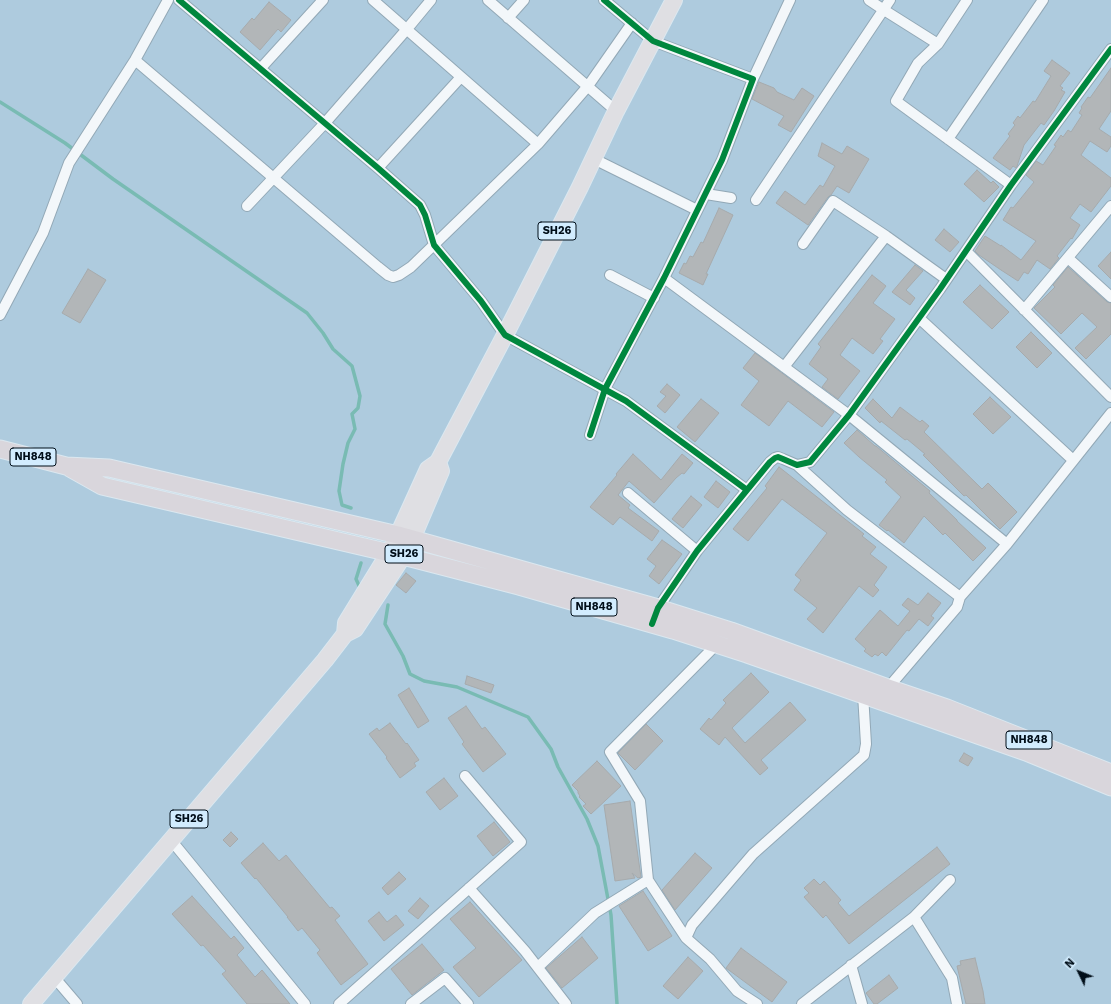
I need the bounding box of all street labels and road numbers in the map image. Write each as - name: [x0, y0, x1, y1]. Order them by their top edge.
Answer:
- road number: SH26: [538, 222, 576, 240]
- road number: NH848: [10, 448, 56, 466]
- road number: SH26: [385, 545, 423, 563]
- road number: NH848: [571, 598, 617, 616]
- road number: NH848: [1006, 731, 1052, 749]
- road number: SH26: [170, 810, 208, 828]

